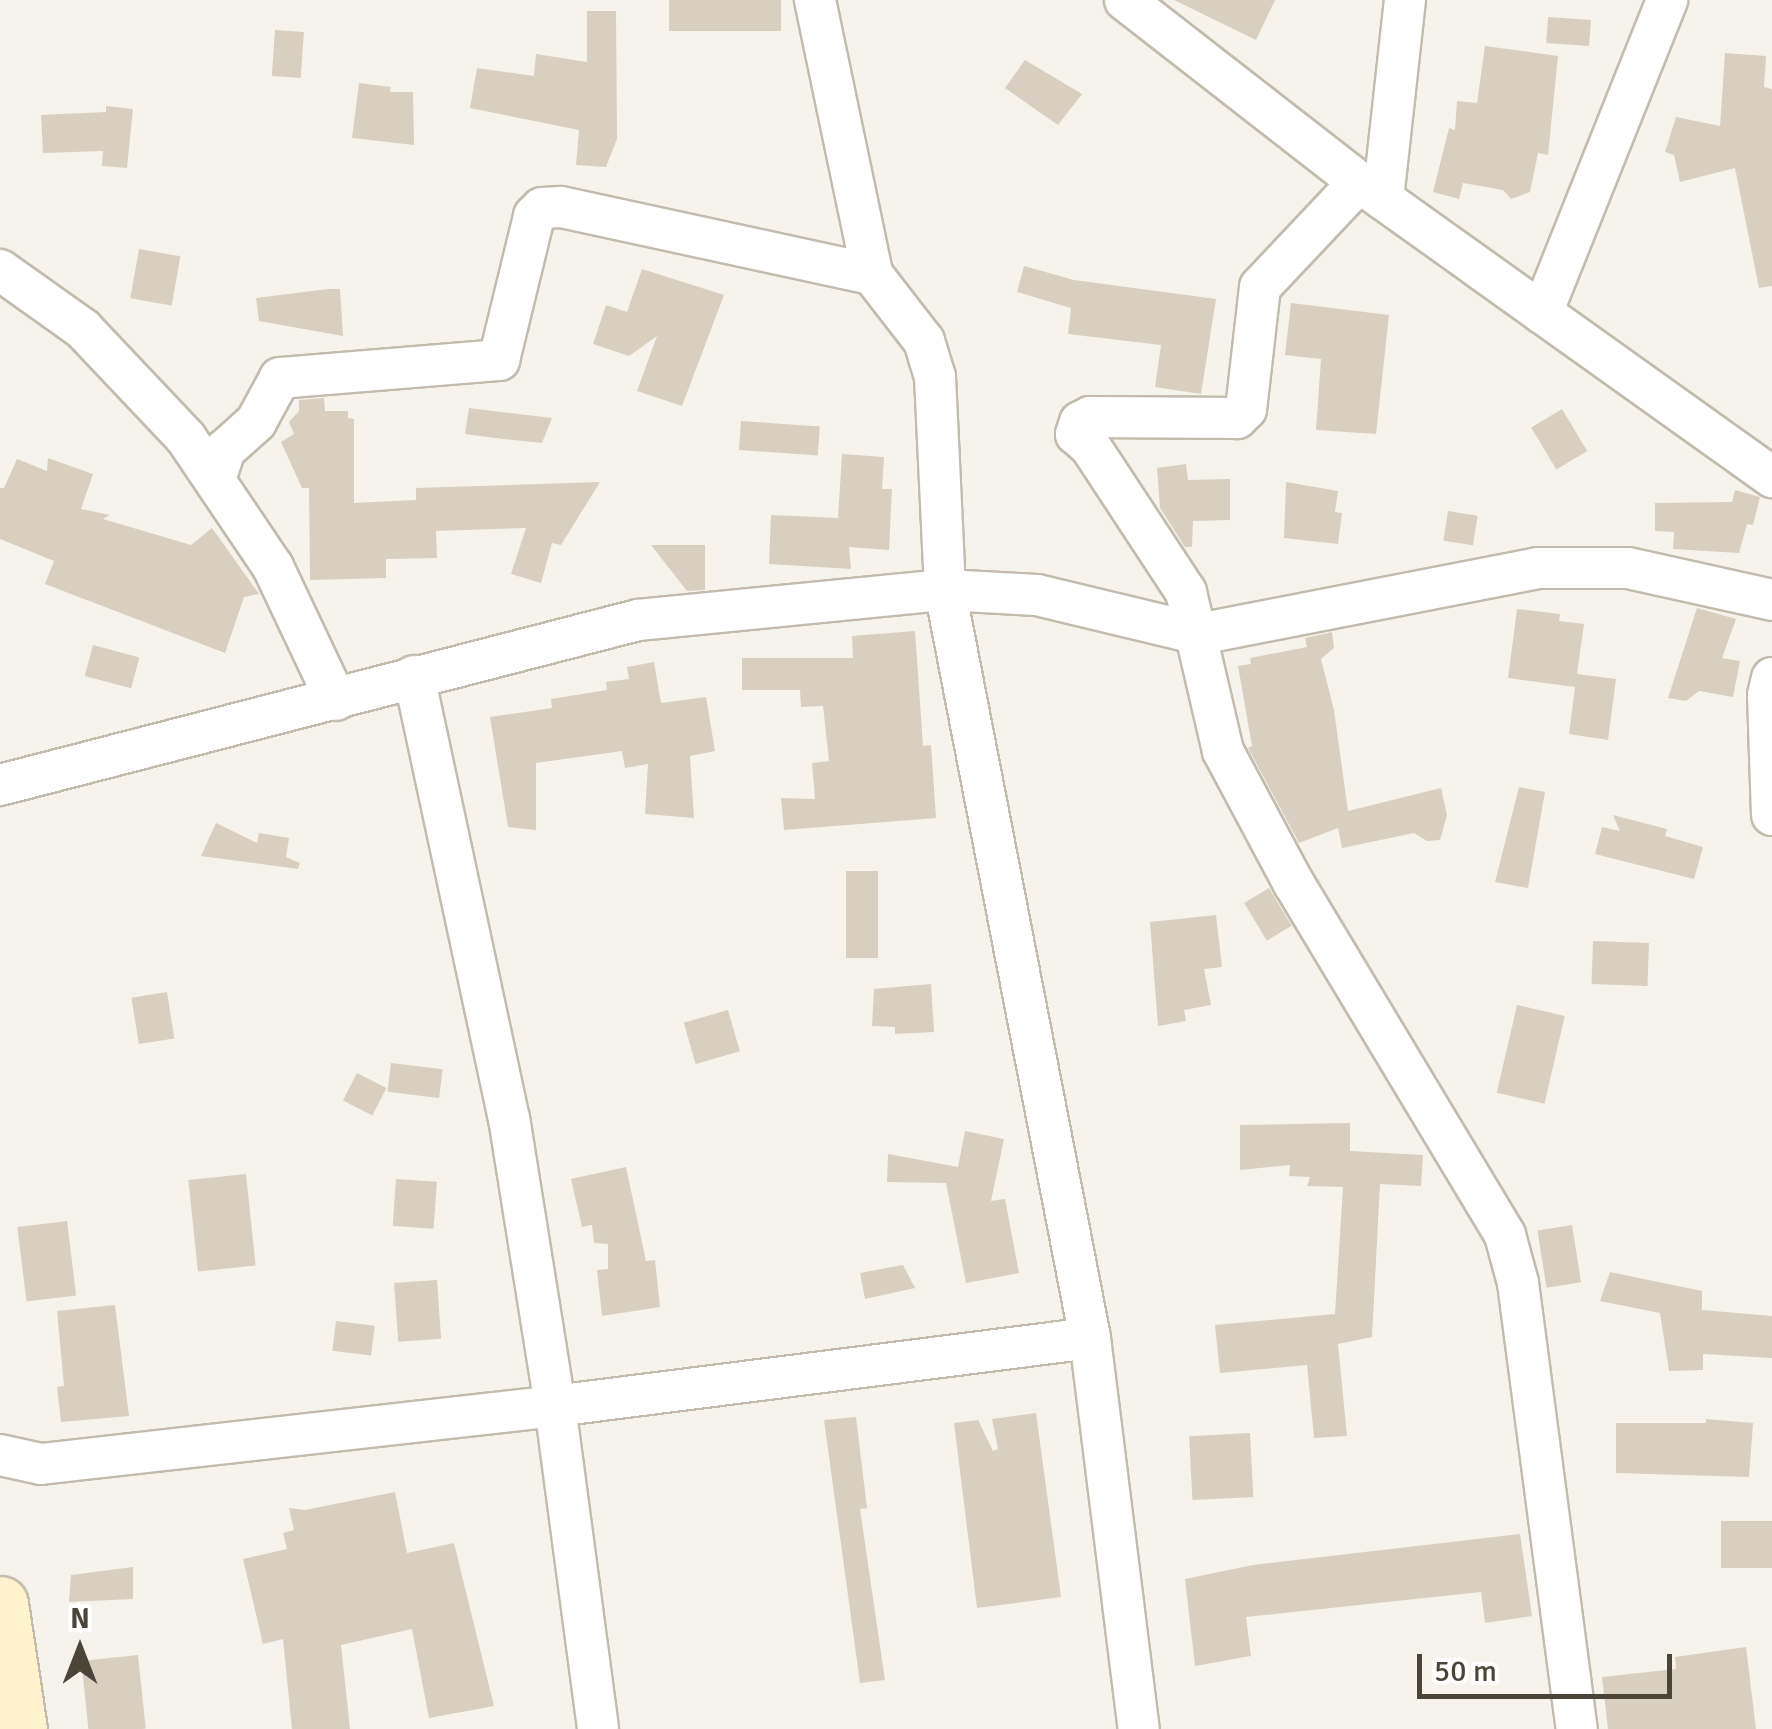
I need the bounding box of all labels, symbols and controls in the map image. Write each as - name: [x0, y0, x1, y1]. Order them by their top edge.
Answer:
- north arrow: [30, 1599, 130, 1699]
- text: N: [70, 1602, 90, 1636]
- scale bar: [1422, 1634, 1677, 1696]
- text: 50 m: [1434, 1653, 1497, 1690]

